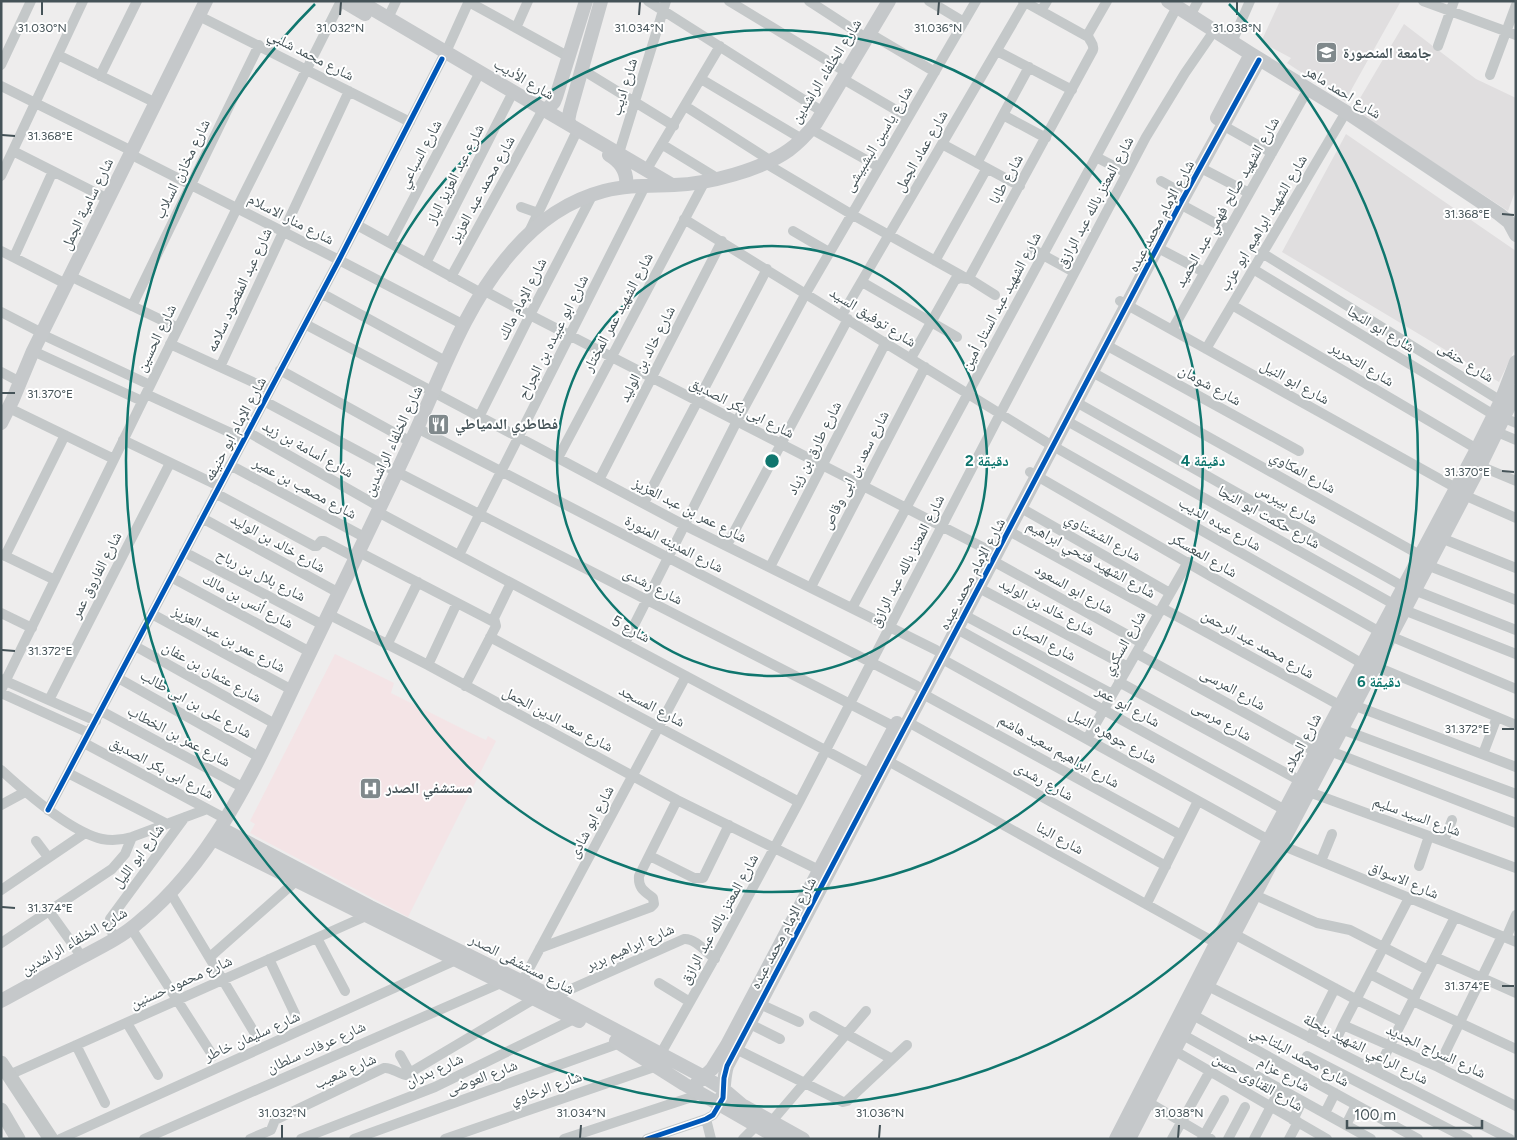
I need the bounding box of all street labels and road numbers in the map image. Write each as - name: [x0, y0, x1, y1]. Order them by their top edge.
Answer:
- street label: شارع الخلفاء الراشدين: [787, 15, 866, 127]
- street label: شارع محمد شلبي: [264, 26, 357, 87]
- street label: شارع الأديب: [490, 54, 558, 105]
- street label: شارع اديب: [607, 56, 642, 118]
- street label: شارع احمد ماهر: [1300, 61, 1385, 124]
- street label: شارع ياسين البشبيشى: [839, 83, 918, 196]
- street label: شارع عماد الجمل: [890, 107, 953, 196]
- street label: شارع الشهيد صالح فهمي عبد الحميد: [1171, 113, 1286, 292]
- street label: شارع مخازن السلاب: [150, 116, 215, 222]
- street label: شارع السباعي: [394, 117, 448, 193]
- street label: شارع عبد العزيز الباز: [422, 121, 489, 228]
- street label: شارع محمد عبد العزيز: [445, 132, 520, 247]
- street label: شارع المعتز بالله عبد الرازق: [1053, 133, 1138, 271]
- street label: شارع طابا: [985, 151, 1028, 207]
- street label: شارع الشهيد ابراهيم ابو عزب: [1215, 151, 1312, 295]
- street label: شارع سامية الجمل: [57, 155, 118, 254]
- street label: شارع الإمام محمد عبده: [1124, 157, 1199, 276]
- street label: شارع منار الاسلام: [244, 190, 337, 249]
- street label: شارع عبد المقصود سلامه: [202, 225, 277, 355]
- street label: شارع الشهيد عبد الستار أمين: [957, 229, 1046, 374]
- street label: شارع الشهيد عمر المختار: [579, 249, 658, 376]
- street label: شارع الإمام مالك: [494, 255, 551, 344]
- street label: شارع ابو عبيده بن الجراح: [514, 272, 593, 403]
- street label: شارع توفيق السيد: [826, 283, 920, 352]
- street label: شارع الحسين: [132, 301, 181, 375]
- street label: شارع ابو النجا: [1343, 302, 1418, 357]
- street label: شارع خالد بن الوليد: [615, 303, 680, 406]
- street label: شارع التحرير: [1325, 337, 1397, 391]
- street label: شارع حنفى: [1434, 338, 1497, 387]
- street label: شارع ابو النيل: [1257, 356, 1333, 409]
- street label: شارع شومان: [1175, 361, 1244, 410]
- street label: شارع الإمام ابو حنيفه: [200, 374, 271, 485]
- street label: شارع ابى بكر الصديق: [686, 374, 797, 443]
- street label: شارع الخلفاء الراشدين: [360, 383, 427, 500]
- street label: شارع طارق بن زياد: [783, 398, 846, 498]
- street label: شارع سعد بن ابى وقاص: [817, 407, 894, 533]
- street label: شارع أسامة بن زيد: [259, 417, 357, 482]
- street label: شارع المكاوي: [1266, 447, 1339, 500]
- street label: شارع مصعب بن عمير: [249, 453, 360, 524]
- street label: شارع عمر بن عبد العزيز: [629, 473, 750, 547]
- street label: شارع بيبرس: [1253, 480, 1321, 529]
- street label: شارع حكمت ابو النجا: [1214, 481, 1323, 553]
- street label: شارع المعتز بالله عبد الرازق: [866, 492, 949, 631]
- street label: شارع عبده الديب: [1175, 493, 1265, 556]
- street label: شارع الششتاوي: [1060, 509, 1144, 568]
- street label: شارع خالد بن الوليد: [227, 510, 329, 577]
- street label: شارع المدينه المنورة: [621, 511, 727, 578]
- street label: شارع الإمام محمد عبده: [935, 515, 1010, 634]
- street label: شارع الشهيد فتحي ابراهيم: [1022, 516, 1159, 604]
- street label: شارع المعسكر: [1166, 528, 1241, 582]
- street label: شارع الفاروق عمر: [66, 529, 126, 623]
- street label: شارع بلال بن رباح: [213, 545, 309, 606]
- street label: شارع ابو السعود: [1031, 560, 1116, 619]
- street label: شارع رشدى: [620, 563, 686, 610]
- street label: شارع أنس بن مالك: [199, 569, 297, 633]
- street label: شارع خالد بن الوليد: [996, 574, 1098, 641]
- street label: شارع عمر بن عبد العزيز: [168, 601, 289, 677]
- street label: شارع محمد عبد الرحمن: [1198, 606, 1318, 683]
- street label: شارع السكري: [1098, 608, 1152, 680]
- street label: شارع 5: [608, 611, 653, 647]
- street label: شارع الصبان: [1010, 617, 1079, 666]
- street label: شارع عثمان بن عفان: [159, 637, 265, 708]
- street label: شارع المرسى: [1197, 664, 1269, 715]
- street label: شارع على بن ابى طالب: [137, 666, 255, 743]
- street label: شارع المسجد: [615, 681, 688, 732]
- street label: شارع ابو عمر: [1091, 681, 1163, 732]
- street label: شارع سعد الدين الجمل: [499, 682, 616, 757]
- street label: شارع مرسى: [1189, 697, 1255, 746]
- street label: شارع عمر بن الخطاب: [124, 701, 234, 772]
- street label: شارع جوهره النيل: [1065, 704, 1160, 768]
- street label: شارع ابراهيم سعيد هاشم: [995, 710, 1123, 793]
- street label: شارع الجلاء: [1279, 710, 1326, 776]
- street label: شارع ابى بكر الصديق: [107, 733, 217, 804]
- street label: شارع رشدى: [1011, 758, 1077, 805]
- street label: شارع ابو شادى: [564, 782, 619, 862]
- street label: شارع السيد سليم: [1370, 792, 1463, 841]
- street label: شارع البنا: [1033, 818, 1087, 859]
- street label: شارع ابو الليل: [108, 820, 169, 892]
- street label: شارع المعتز بالله عبد الرازق: [676, 850, 763, 988]
- street label: شارع الاسواق: [1366, 857, 1442, 904]
- street label: شارع الإمام محمد عبده: [746, 874, 821, 993]
- street label: شارع الخلفاء الراشدين: [18, 903, 131, 980]
- street label: شارع ابراهيم بربر: [582, 919, 677, 976]
- street label: شارع مستشفى الصدر: [465, 929, 578, 999]
- street label: شارع محمود حسنين: [127, 951, 236, 1014]
- street label: شارع سليمان خاطر: [200, 1007, 303, 1066]
- street label: شارع الراعي الشهيد بنحلة: [1299, 1010, 1432, 1091]
- street label: شارع عرفات سلطان: [264, 1017, 369, 1078]
- street label: شارع السراج الجديد: [1383, 1020, 1489, 1083]
- street label: شارع محمد البلتاجي: [1246, 1021, 1353, 1093]
- street label: شارع شعيب: [311, 1049, 379, 1094]
- street label: شارع بدران: [402, 1049, 466, 1092]
- street label: شارع القناوى حسن: [1209, 1049, 1306, 1116]
- street label: شارع عزام: [1254, 1052, 1313, 1097]
- street label: شارع العوضى: [444, 1056, 520, 1099]
- street label: شارع الرخاوي: [508, 1067, 585, 1111]

